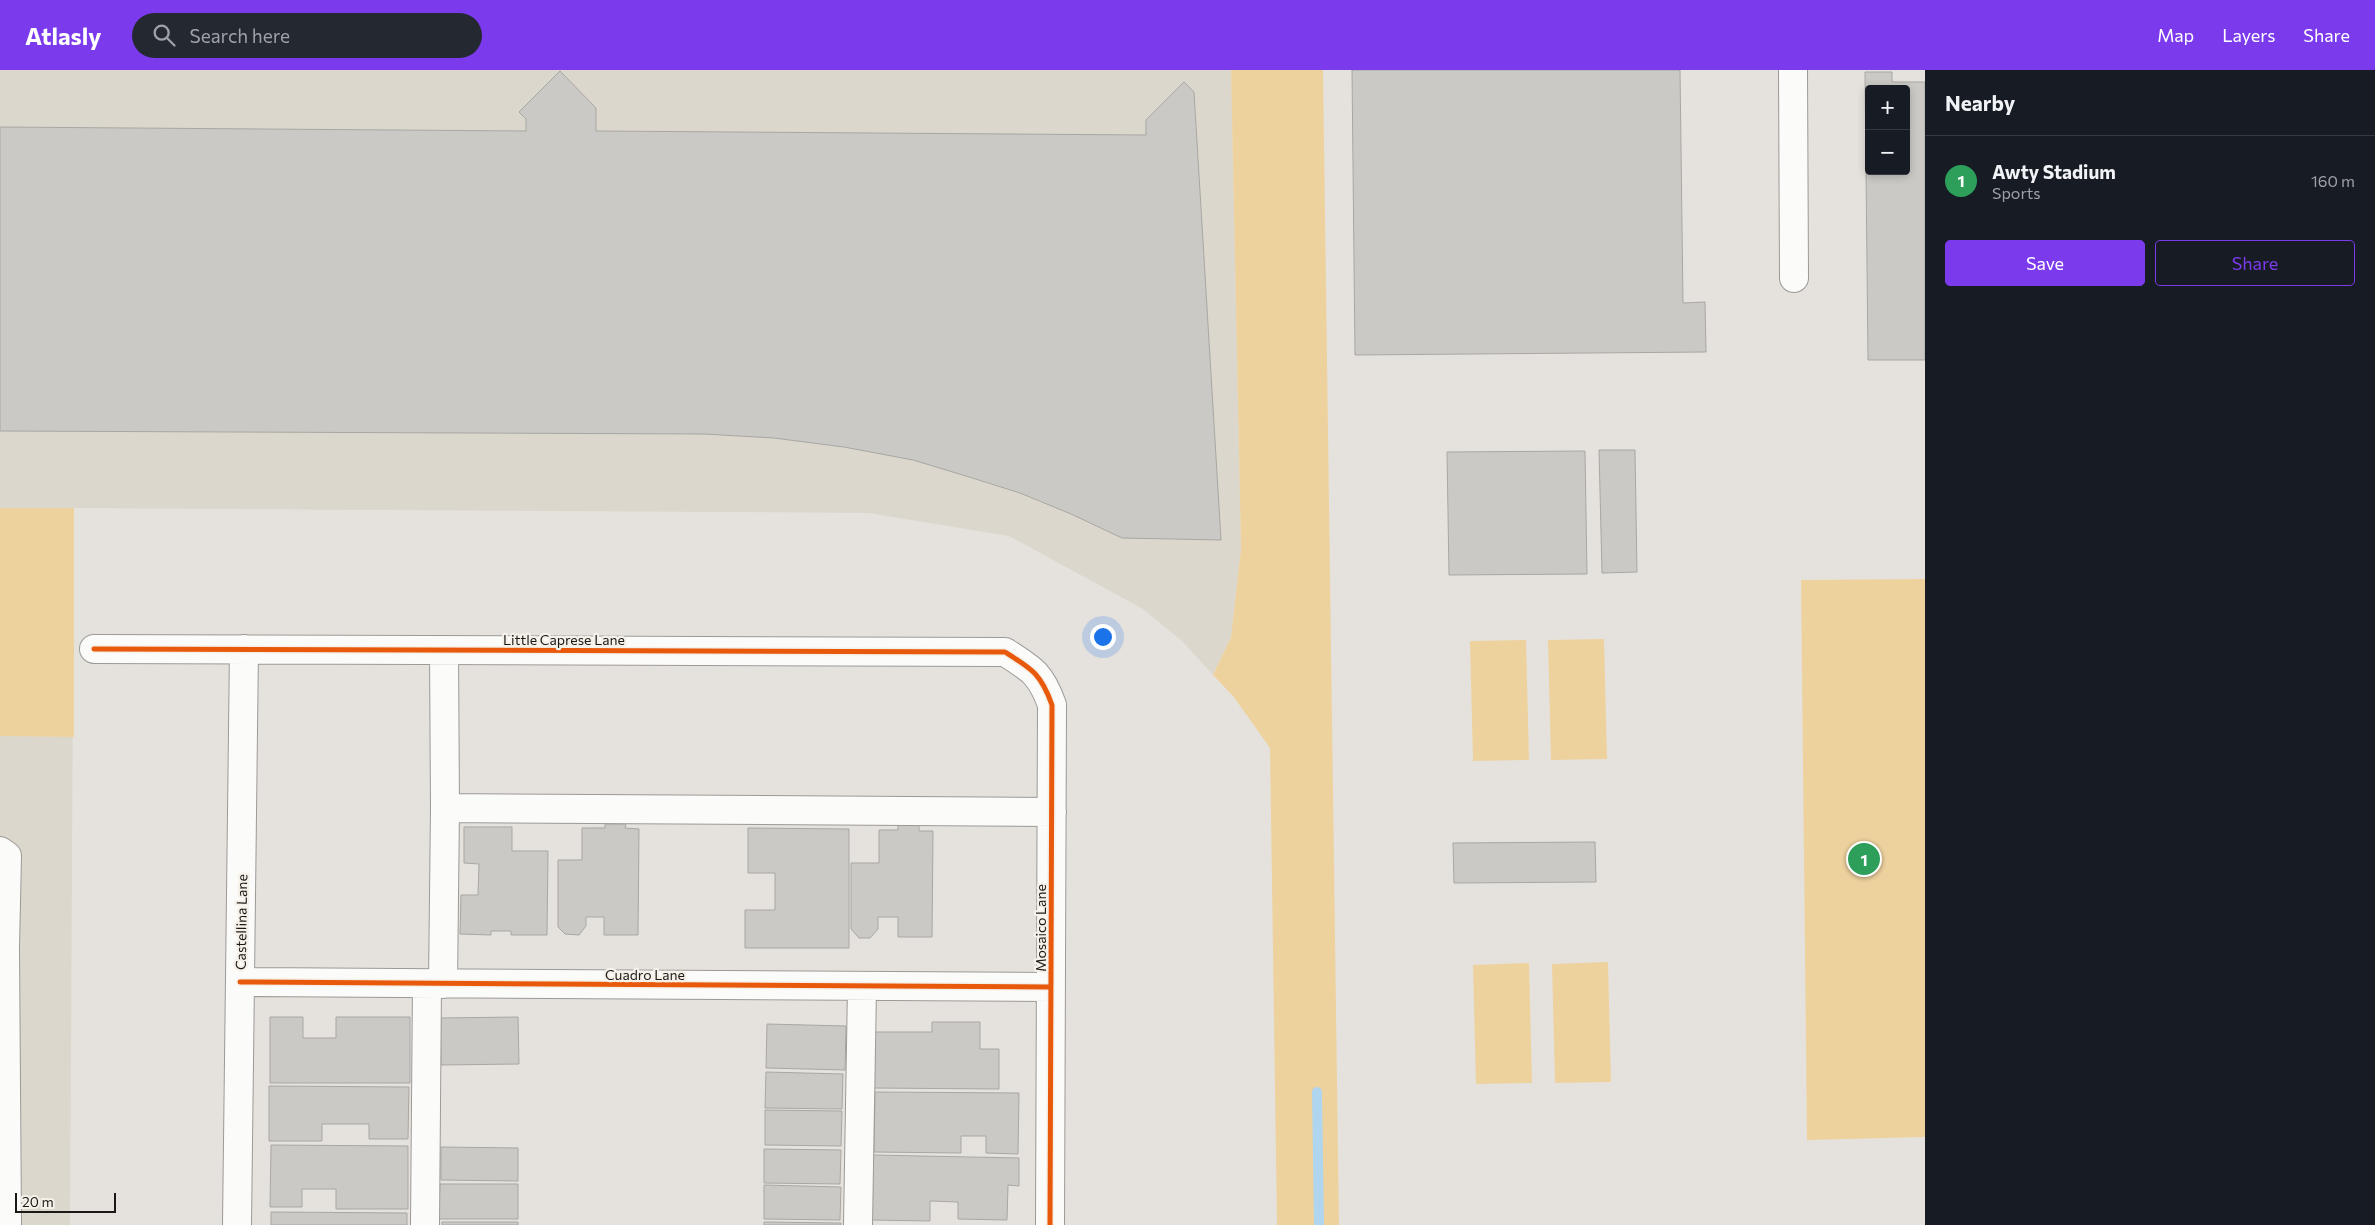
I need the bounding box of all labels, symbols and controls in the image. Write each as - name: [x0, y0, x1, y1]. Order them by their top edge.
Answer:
- search box: [132, 13, 482, 58]
- text: Atlasly: [25, 21, 102, 50]
- icon: search: [150, 21, 178, 49]
- text: Search here: [190, 24, 290, 47]
- text: Map: [2157, 24, 2194, 46]
- text: Layers: [2222, 24, 2275, 46]
- text: Share: [2303, 24, 2350, 46]
- map controls: [1865, 85, 1910, 175]
- button: +: [1865, 85, 1910, 130]
- text: Nearby: [1945, 90, 2015, 115]
- button: −: [1865, 130, 1910, 175]
- text: Awty Stadium: [1992, 160, 2116, 183]
- text: 1: [1957, 171, 1965, 190]
- text: 160 m: [2311, 171, 2355, 190]
- text: Sports: [1992, 183, 2041, 202]
- button: Save: [1945, 240, 2145, 286]
- button: Share: [2155, 240, 2355, 286]
- your location: [1090, 624, 1116, 650]
- street label: Little Caprese Lane: [503, 631, 625, 648]
- pin: 1: [1848, 840, 1880, 878]
- street label: Castellina Lane: [232, 874, 250, 970]
- street label: Mosaico Lane: [1032, 884, 1049, 972]
- street label: Cuadro Lane: [605, 966, 685, 983]
- scale bar: [15, 1190, 116, 1213]
- text: 20 m: [22, 1193, 54, 1210]

